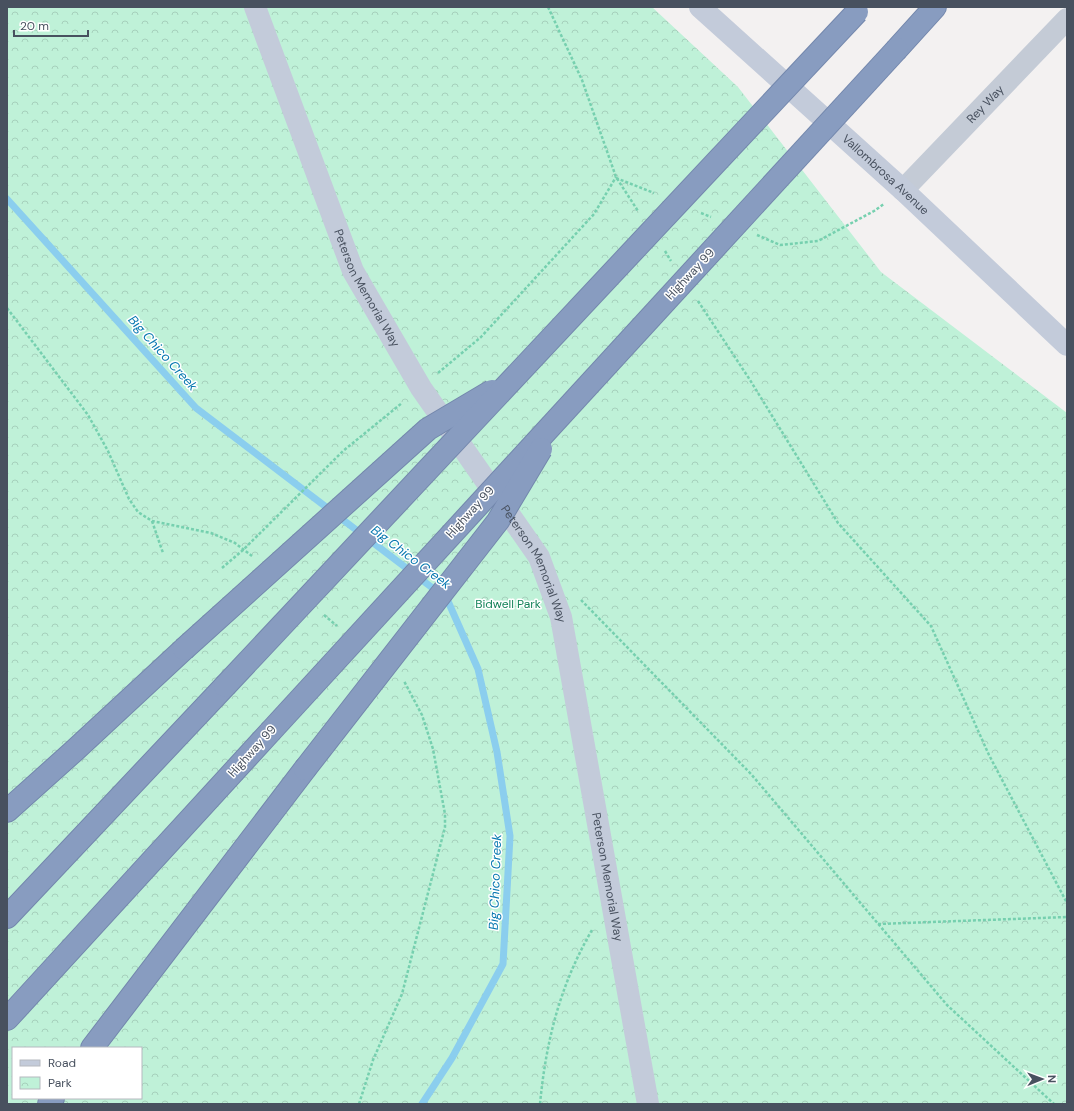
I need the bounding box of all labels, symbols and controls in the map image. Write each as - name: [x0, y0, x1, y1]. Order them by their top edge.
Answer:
- scale bar: [14, 12, 88, 38]
- text: 20 m: [20, 18, 49, 34]
- street label: Rey Way: [963, 81, 1008, 127]
- street label: Vallombrosa Avenue: [839, 131, 933, 219]
- street label: Peterson Memorial Way: [330, 227, 404, 350]
- street label: Highway 99: [662, 245, 718, 303]
- water label: Big Chico Creek: [125, 312, 202, 395]
- street label: Highway 99: [442, 483, 498, 541]
- street label: Peterson Memorial Way: [497, 502, 570, 624]
- water label: Big Chico Creek: [367, 521, 455, 593]
- park label: Bidwell Park: [475, 596, 541, 612]
- street label: Highway 99: [224, 722, 280, 780]
- street label: Peterson Memorial Way: [588, 811, 627, 943]
- water label: Big Chico Creek: [485, 833, 505, 930]
- legend: [12, 1047, 142, 1099]
- text: Road: [48, 1055, 76, 1071]
- north arrow: [1022, 1059, 1062, 1099]
- text: Park: [48, 1075, 72, 1091]
- text: N: [1045, 1075, 1059, 1083]

